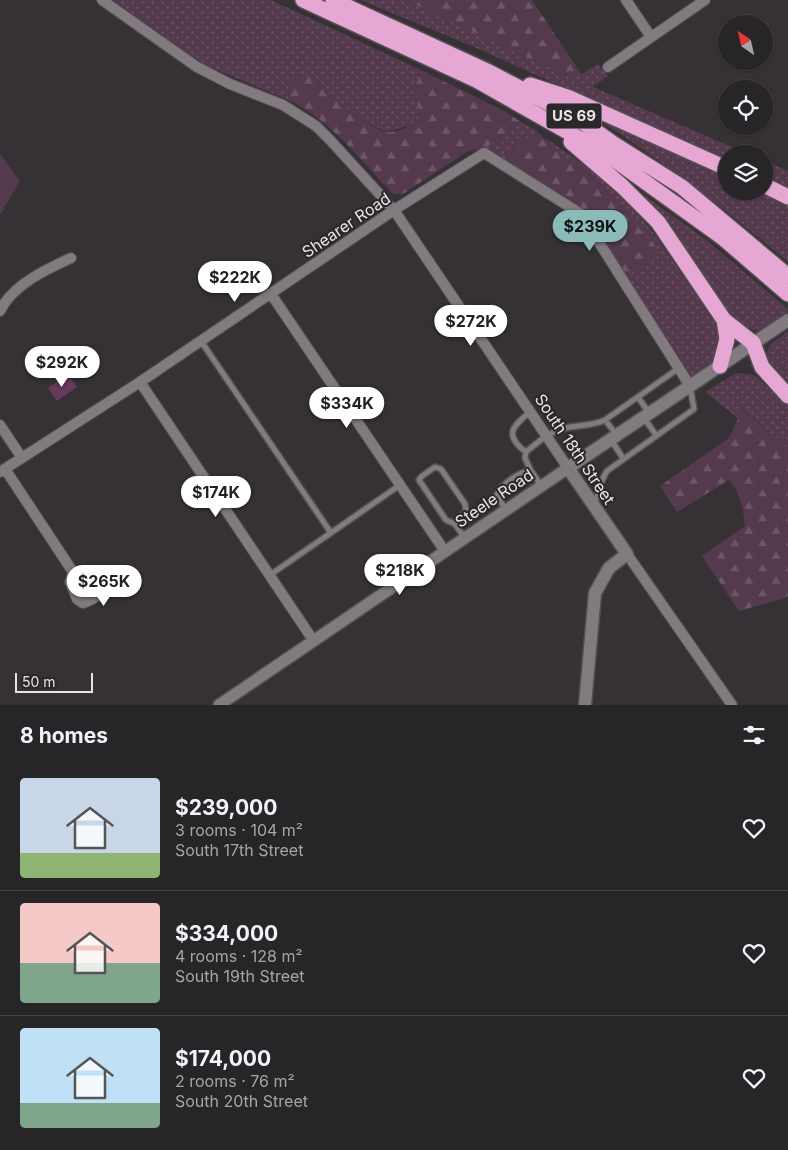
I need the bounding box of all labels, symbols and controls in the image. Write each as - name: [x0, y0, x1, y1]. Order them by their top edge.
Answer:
- north arrow: [718, 15, 772, 70]
- map controls: [718, 15, 773, 200]
- button: locate: [718, 80, 773, 135]
- road number: US 69: [546, 104, 602, 128]
- button: layers: [718, 145, 773, 200]
- street label: Shearer Road: [298, 188, 394, 262]
- pin: $239K: [555, 210, 625, 252]
- text: $239K: [564, 216, 616, 236]
- pin: $222K: [200, 260, 270, 303]
- text: $222K: [209, 267, 261, 287]
- pin: $272K: [436, 304, 506, 347]
- text: $272K: [445, 311, 497, 331]
- pin: $292K: [27, 346, 97, 388]
- text: $292K: [36, 352, 88, 372]
- pin: $334K: [312, 386, 382, 429]
- street label: South 18th Street: [531, 390, 619, 508]
- text: $334K: [320, 393, 374, 413]
- street label: Steele Road: [451, 464, 537, 532]
- pin: $174K: [181, 476, 251, 518]
- text: $174K: [192, 482, 240, 502]
- pin: $218K: [365, 554, 435, 596]
- text: $218K: [375, 560, 425, 580]
- pin: $265K: [69, 564, 139, 607]
- text: $265K: [78, 571, 130, 591]
- scale bar: [15, 670, 92, 693]
- text: 50 m: [22, 673, 56, 690]
- icon: filters: [740, 721, 768, 749]
- text: 8 homes: [20, 723, 108, 748]
- text: $239,000: [175, 795, 277, 820]
- icon: home: [60, 798, 120, 858]
- icon: heart: [740, 814, 768, 842]
- text: 3 rooms · 104 m²: [175, 820, 303, 840]
- text: South 17th Street: [175, 840, 303, 860]
- text: $334,000: [175, 921, 278, 946]
- icon: home: [60, 923, 120, 983]
- icon: heart: [740, 939, 768, 967]
- text: 4 rooms · 128 m²: [175, 946, 303, 966]
- text: South 19th Street: [175, 966, 305, 986]
- text: $174,000: [175, 1046, 271, 1071]
- icon: home: [60, 1048, 120, 1108]
- icon: heart: [740, 1064, 768, 1092]
- text: 2 rooms · 76 m²: [175, 1071, 295, 1091]
- text: South 20th Street: [175, 1091, 308, 1111]

